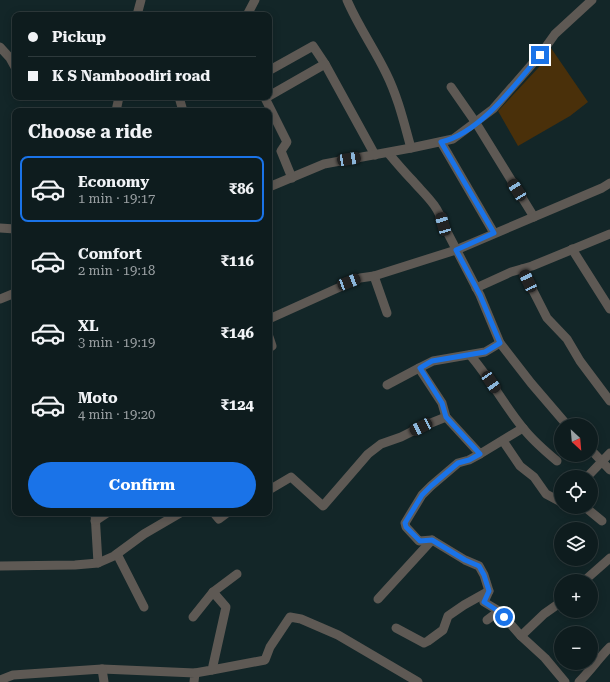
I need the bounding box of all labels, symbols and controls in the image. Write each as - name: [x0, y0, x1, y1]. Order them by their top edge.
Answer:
- text: Pickup: [52, 28, 106, 46]
- route end: [531, 46, 549, 64]
- text: K S Namboodiri road: [52, 67, 210, 85]
- text: Choose a ride: [28, 121, 152, 142]
- car: [336, 151, 362, 167]
- icon: car: [30, 171, 66, 207]
- text: Economy: [78, 173, 149, 191]
- car: [506, 177, 528, 203]
- text: ₹86: [229, 180, 254, 198]
- text: 1 min · 19:17: [78, 191, 155, 206]
- car: [434, 211, 452, 237]
- icon: car: [30, 243, 66, 279]
- text: Comfort: [78, 245, 142, 263]
- text: ₹116: [220, 252, 254, 270]
- text: 2 min · 19:18: [78, 263, 155, 278]
- car: [517, 268, 539, 294]
- car: [336, 272, 362, 292]
- icon: car: [30, 315, 66, 351]
- text: XL: [78, 317, 99, 335]
- text: ₹146: [220, 324, 254, 342]
- text: 3 min · 19:19: [78, 335, 155, 350]
- car: [479, 369, 503, 395]
- icon: car: [30, 387, 66, 423]
- text: Moto: [78, 389, 118, 407]
- text: ₹124: [220, 396, 254, 414]
- text: 4 min · 19:20: [78, 407, 155, 422]
- car: [408, 416, 434, 438]
- north arrow: [554, 418, 598, 462]
- map controls: [554, 418, 598, 670]
- button: Confirm: [28, 462, 256, 508]
- button: locate: [554, 470, 598, 514]
- button: layers: [554, 522, 598, 566]
- button: +: [554, 574, 598, 618]
- route start: [495, 608, 513, 626]
- button: −: [554, 626, 598, 670]

